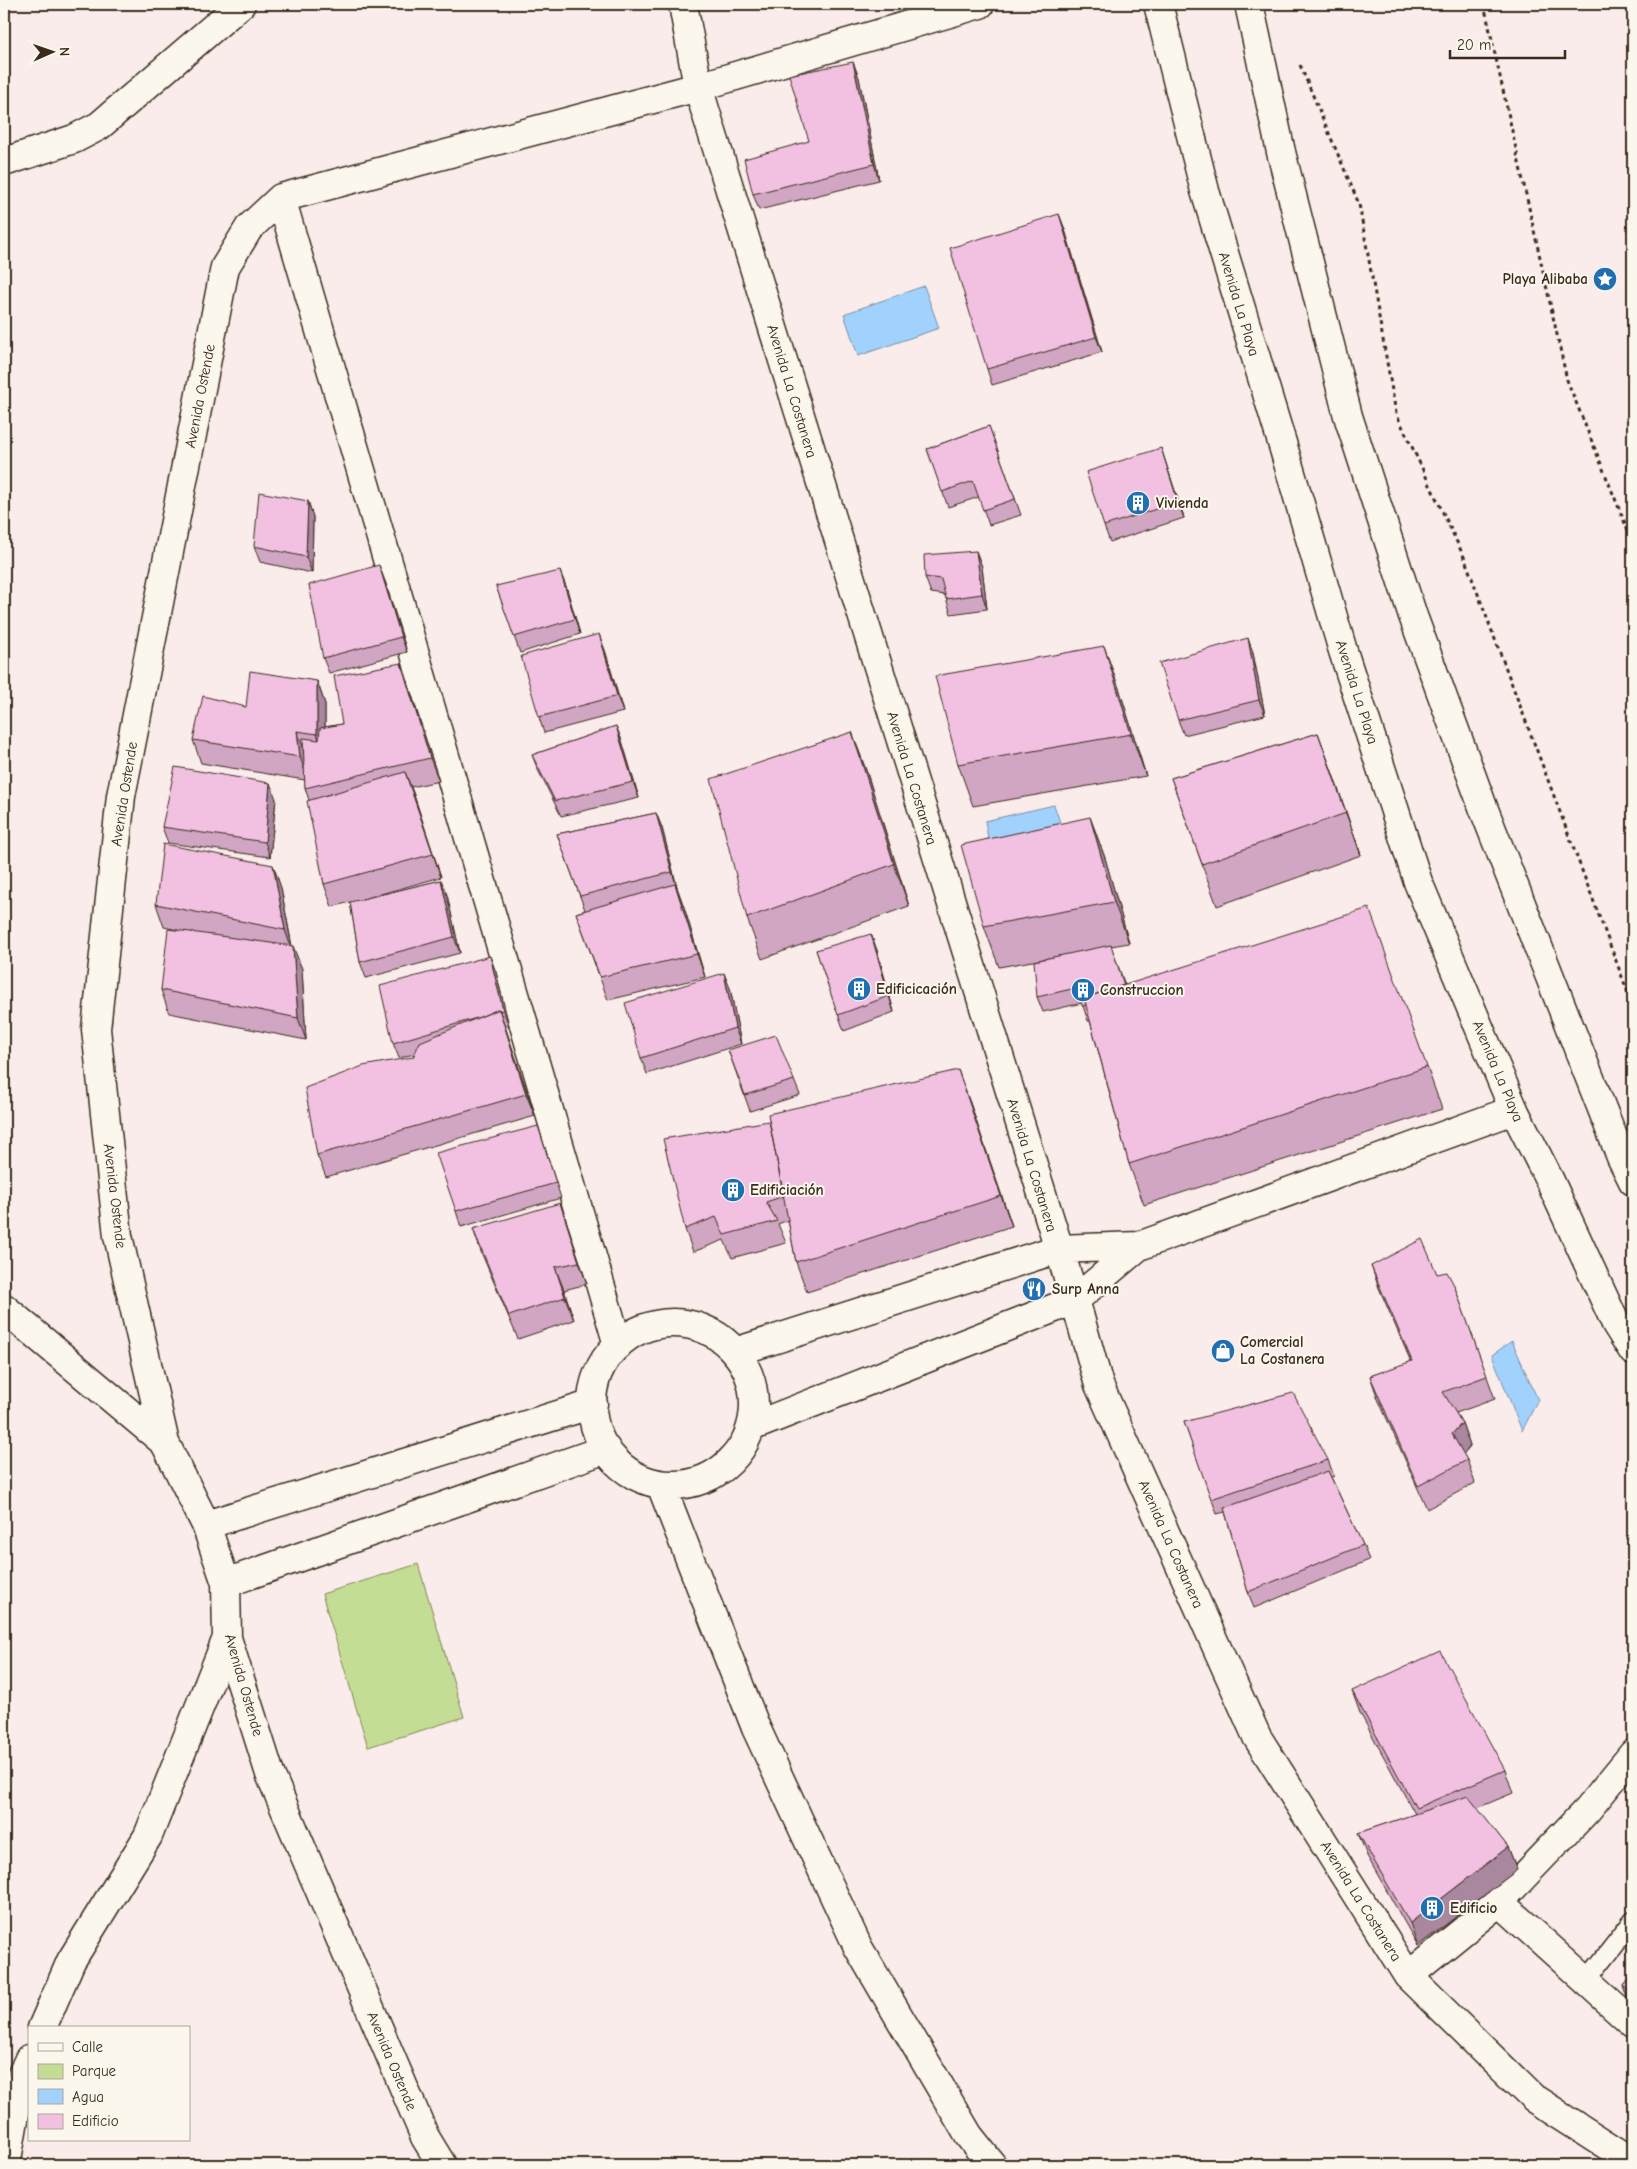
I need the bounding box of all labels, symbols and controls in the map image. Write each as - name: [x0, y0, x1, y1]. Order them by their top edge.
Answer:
- north arrow: [28, 28, 78, 78]
- scale bar: [1450, 28, 1564, 60]
- text: 20 m: [1457, 36, 1491, 54]
- text: N: [56, 47, 73, 56]
- street label: Avenida La Playa: [1215, 250, 1263, 358]
- place icon: Playa Alibaba: [1592, 266, 1618, 292]
- place label: Playa Alibaba: [1503, 270, 1588, 288]
- street label: Avenida La Costanera: [763, 322, 821, 460]
- street label: Avenida Ostende: [181, 342, 219, 450]
- building icon: Vivienda: [1125, 490, 1151, 516]
- place label: Vivienda: [1156, 494, 1209, 512]
- street label: Avenida La Playa: [1332, 638, 1382, 746]
- street label: Avenida La Costanera: [883, 709, 941, 847]
- street label: Avenida Ostende: [107, 740, 141, 848]
- building icon: Edificicación: [846, 976, 872, 1002]
- building icon: Construccion: [1070, 977, 1096, 1003]
- place label: Edificicación: [876, 980, 957, 998]
- place label: Construccion: [1100, 981, 1184, 999]
- street label: Avenida La Playa: [1469, 1018, 1527, 1124]
- street label: Avenida La Costanera: [1003, 1096, 1061, 1234]
- street label: Avenida Ostende: [100, 1142, 130, 1250]
- building icon: Edificiación: [720, 1177, 746, 1203]
- place label: Edificiación: [750, 1181, 824, 1199]
- restaurant icon: Surp Anna: [1021, 1276, 1047, 1302]
- place label: Surp Anna: [1052, 1280, 1119, 1298]
- place label: Comercial La Costanera: [1240, 1333, 1325, 1368]
- shop icon: Comercial La Costanera: [1210, 1338, 1236, 1364]
- street label: Avenida La Costanera: [1135, 1477, 1207, 1611]
- street label: Avenida Ostende: [221, 1632, 267, 1739]
- street label: Avenida La Costanera: [1317, 1837, 1405, 1965]
- building icon: Edificio: [1419, 1895, 1445, 1921]
- place label: Edificio: [1450, 1899, 1498, 1917]
- street label: Avenida Ostende: [363, 2009, 421, 2114]
- legend: [28, 2026, 190, 2142]
- text: Calle: [72, 2038, 104, 2056]
- text: Parque: [72, 2062, 117, 2080]
- text: Agua: [72, 2088, 104, 2106]
- text: Edificio: [72, 2112, 119, 2130]

